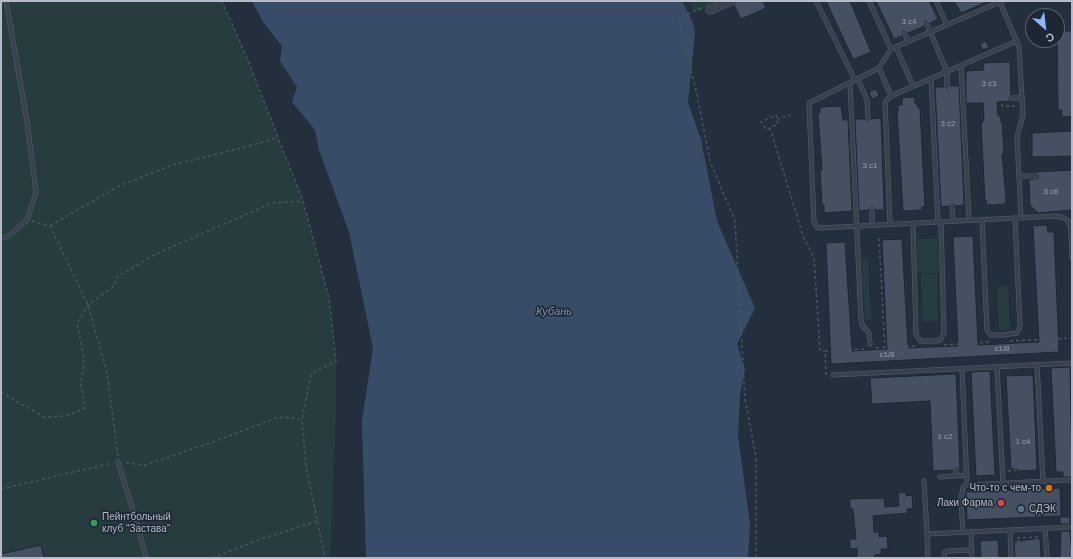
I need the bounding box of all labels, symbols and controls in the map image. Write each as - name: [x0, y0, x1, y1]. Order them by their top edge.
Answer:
- north arrow: [1025, 8, 1065, 48]
- house number: 3 c4: [901, 17, 917, 27]
- text: С: [1044, 31, 1056, 45]
- house number: 3 c3: [981, 79, 997, 89]
- house number: 3 с2: [940, 119, 956, 129]
- house number: 3 с1: [862, 161, 878, 171]
- house number: 3 с6: [1043, 187, 1059, 197]
- water label: Кубань: [536, 305, 572, 319]
- house number: с1/8: [994, 344, 1010, 354]
- house number: с1/8: [879, 350, 895, 360]
- house number: 1 с2: [937, 432, 953, 442]
- house number: 1 с4: [1015, 437, 1031, 447]
- place label: Что-то с чем-то: [969, 482, 1041, 494]
- marker: Что-то с чем-то: [1044, 483, 1054, 493]
- place label: Лаки Фарма: [937, 497, 993, 509]
- marker: Лаки Фарма: [996, 498, 1006, 508]
- place label: СДЭК: [1029, 503, 1056, 515]
- marker: СДЭК: [1016, 504, 1026, 514]
- place label: Пейнтбольный клуб "Застава": [102, 511, 171, 534]
- marker: Пейнтбольный клуб "Застава": [89, 518, 99, 528]

